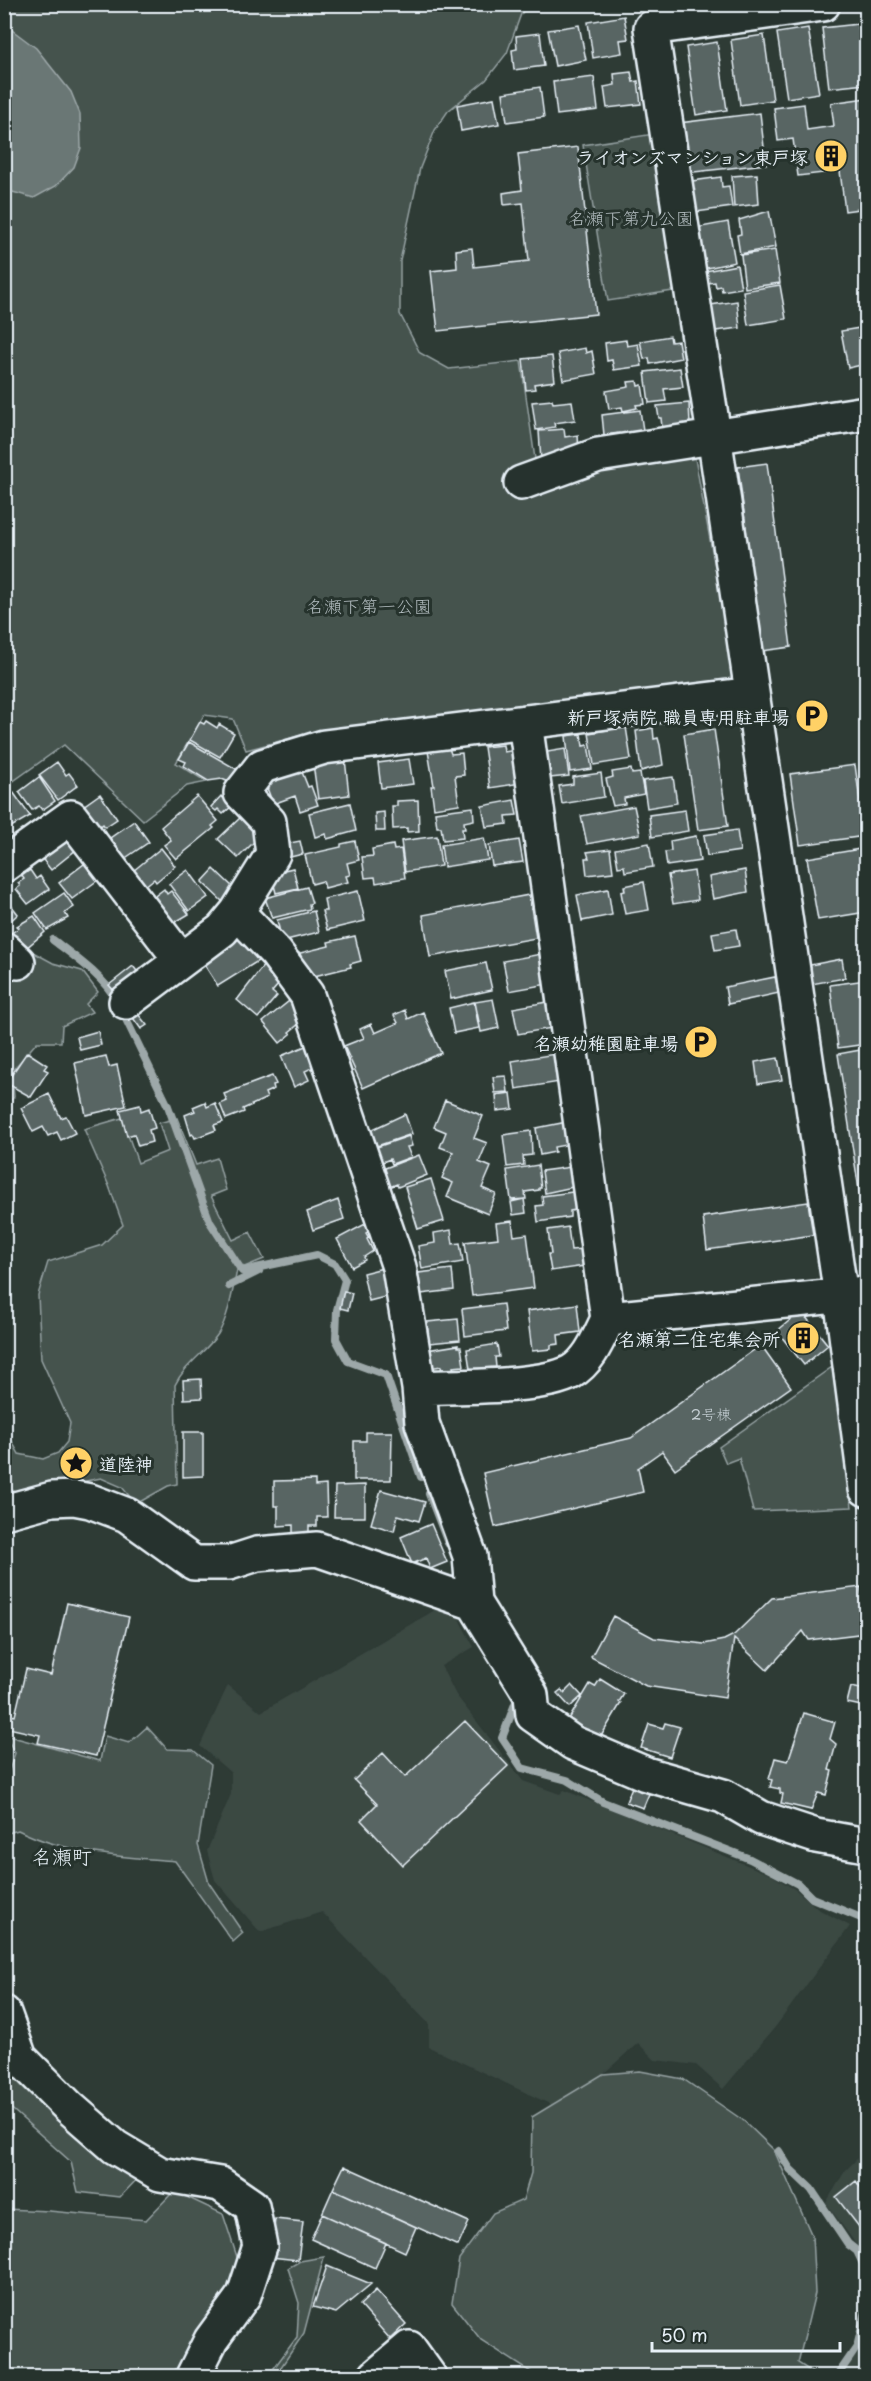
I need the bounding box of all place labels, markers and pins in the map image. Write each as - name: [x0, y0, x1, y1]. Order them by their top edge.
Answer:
- building icon: ライオンズマンション東戸塚: [813, 138, 849, 174]
- place label: ライオンズマンション東戸塚: [576, 143, 808, 170]
- parking icon: 新戸塚病院 職員専用駐車場: [794, 698, 830, 734]
- place label: 新戸塚病院 職員専用駐車場: [567, 703, 789, 730]
- parking icon: 名瀬幼稚園駐車場: [683, 1024, 719, 1060]
- place label: 名瀬幼稚園駐車場: [534, 1029, 678, 1056]
- building icon: 名瀬第二住宅集会所: [785, 1320, 821, 1356]
- place label: 名瀬第二住宅集会所: [618, 1325, 780, 1352]
- place icon: 道陸神: [58, 1445, 94, 1481]
- place label: 道陸神: [99, 1450, 153, 1477]

